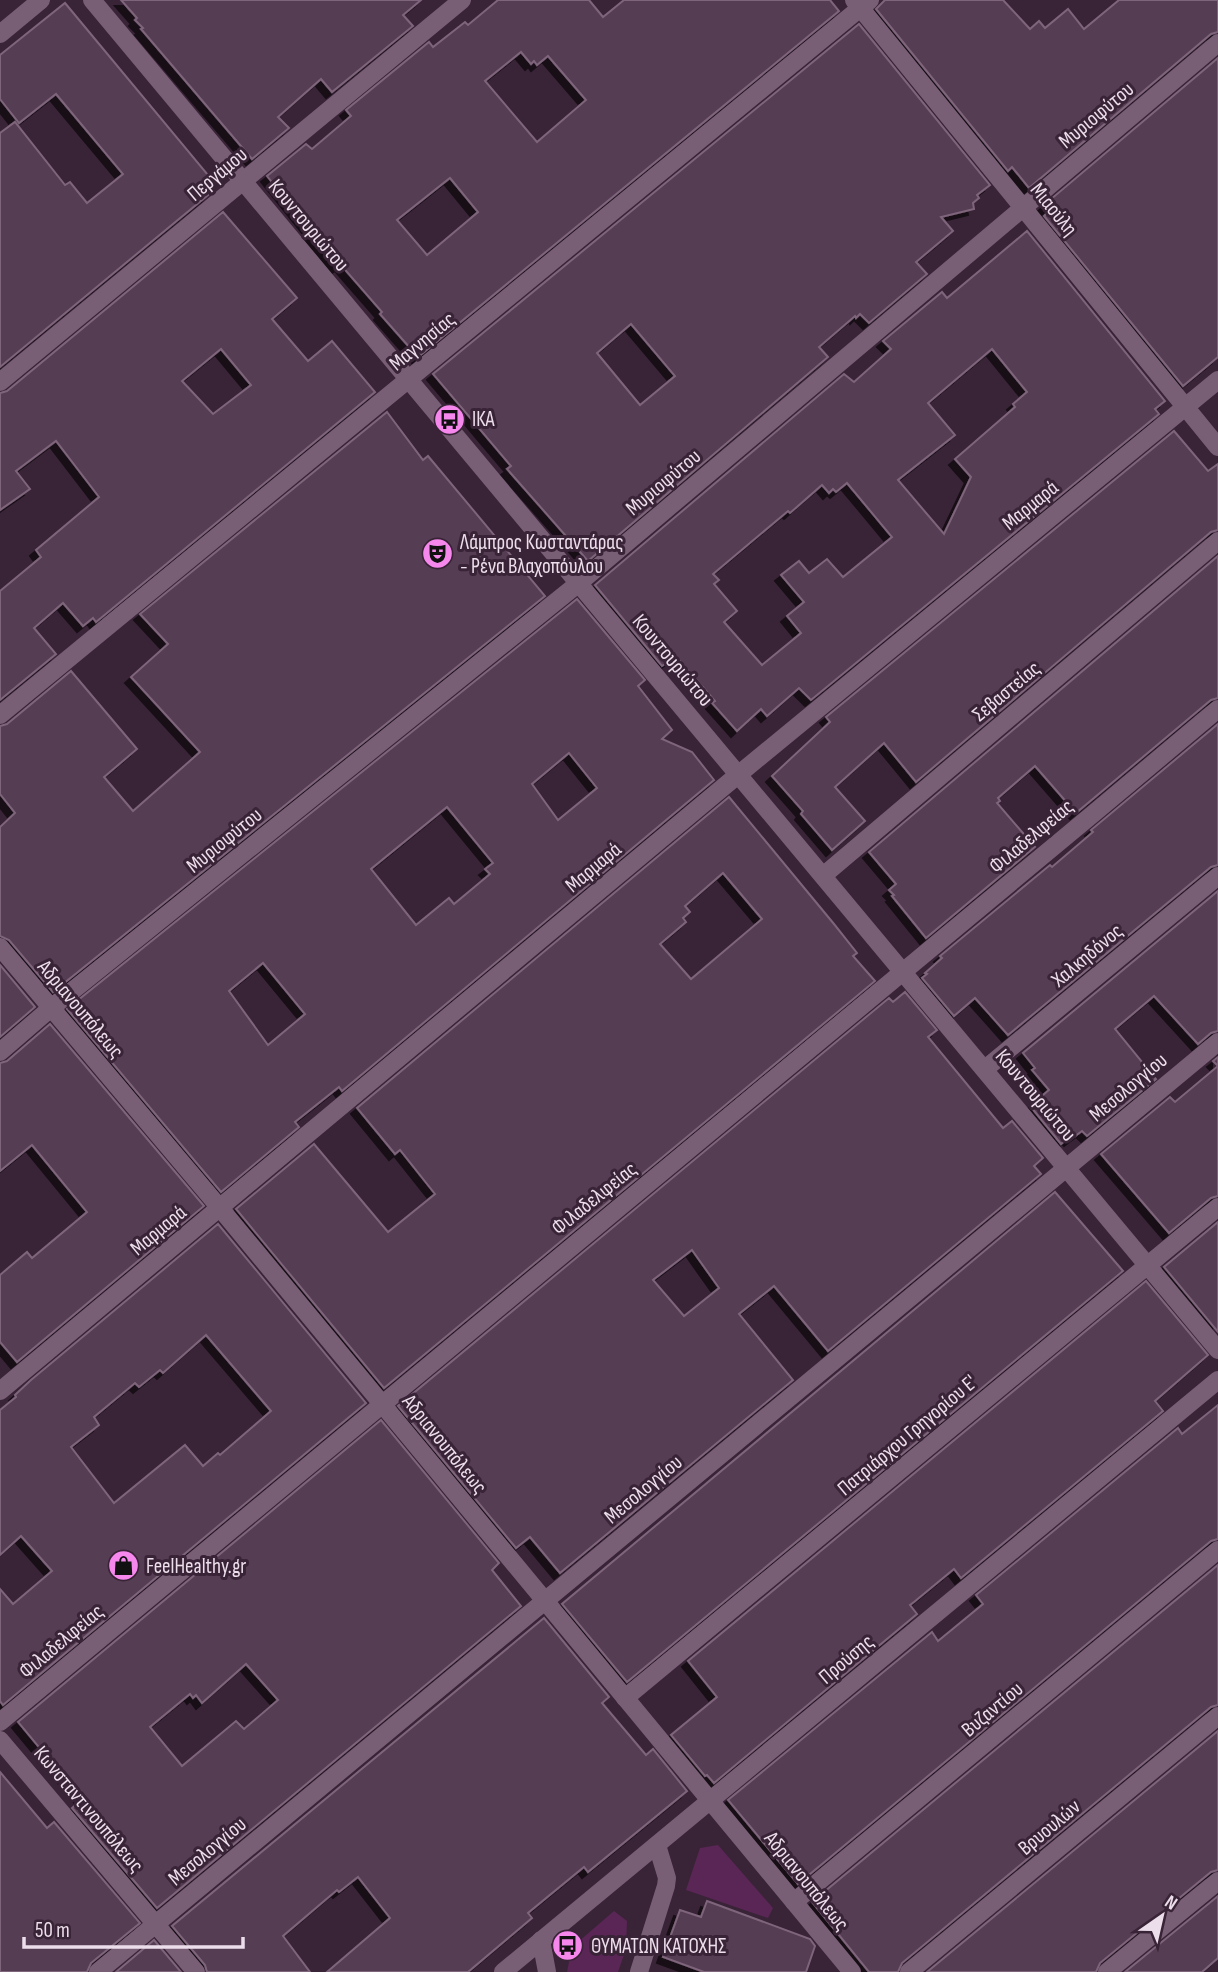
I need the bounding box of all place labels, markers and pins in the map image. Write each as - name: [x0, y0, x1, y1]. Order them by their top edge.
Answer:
- bus stop icon: ΙΚΑ: [432, 402, 466, 436]
- place label: ΙΚΑ: [472, 407, 496, 432]
- place label: Λάμπρος Κωσταντάρας - Ρένα Βλαχοπόυλου: [459, 530, 623, 579]
- theatre icon: Λάμπρος Κωσταντάρας - Ρένα Βλαχοπόυλου: [420, 537, 454, 571]
- shop icon: FeelHealthy.gr: [106, 1549, 140, 1583]
- place label: FeelHealthy.gr: [146, 1554, 246, 1579]
- bus stop icon: ΘΥΜΑΤΩΝ ΚΑΤΟΧΗΣ: [551, 1929, 585, 1963]
- place label: ΘΥΜΑΤΩΝ ΚΑΤΟΧΗΣ: [591, 1934, 726, 1959]

